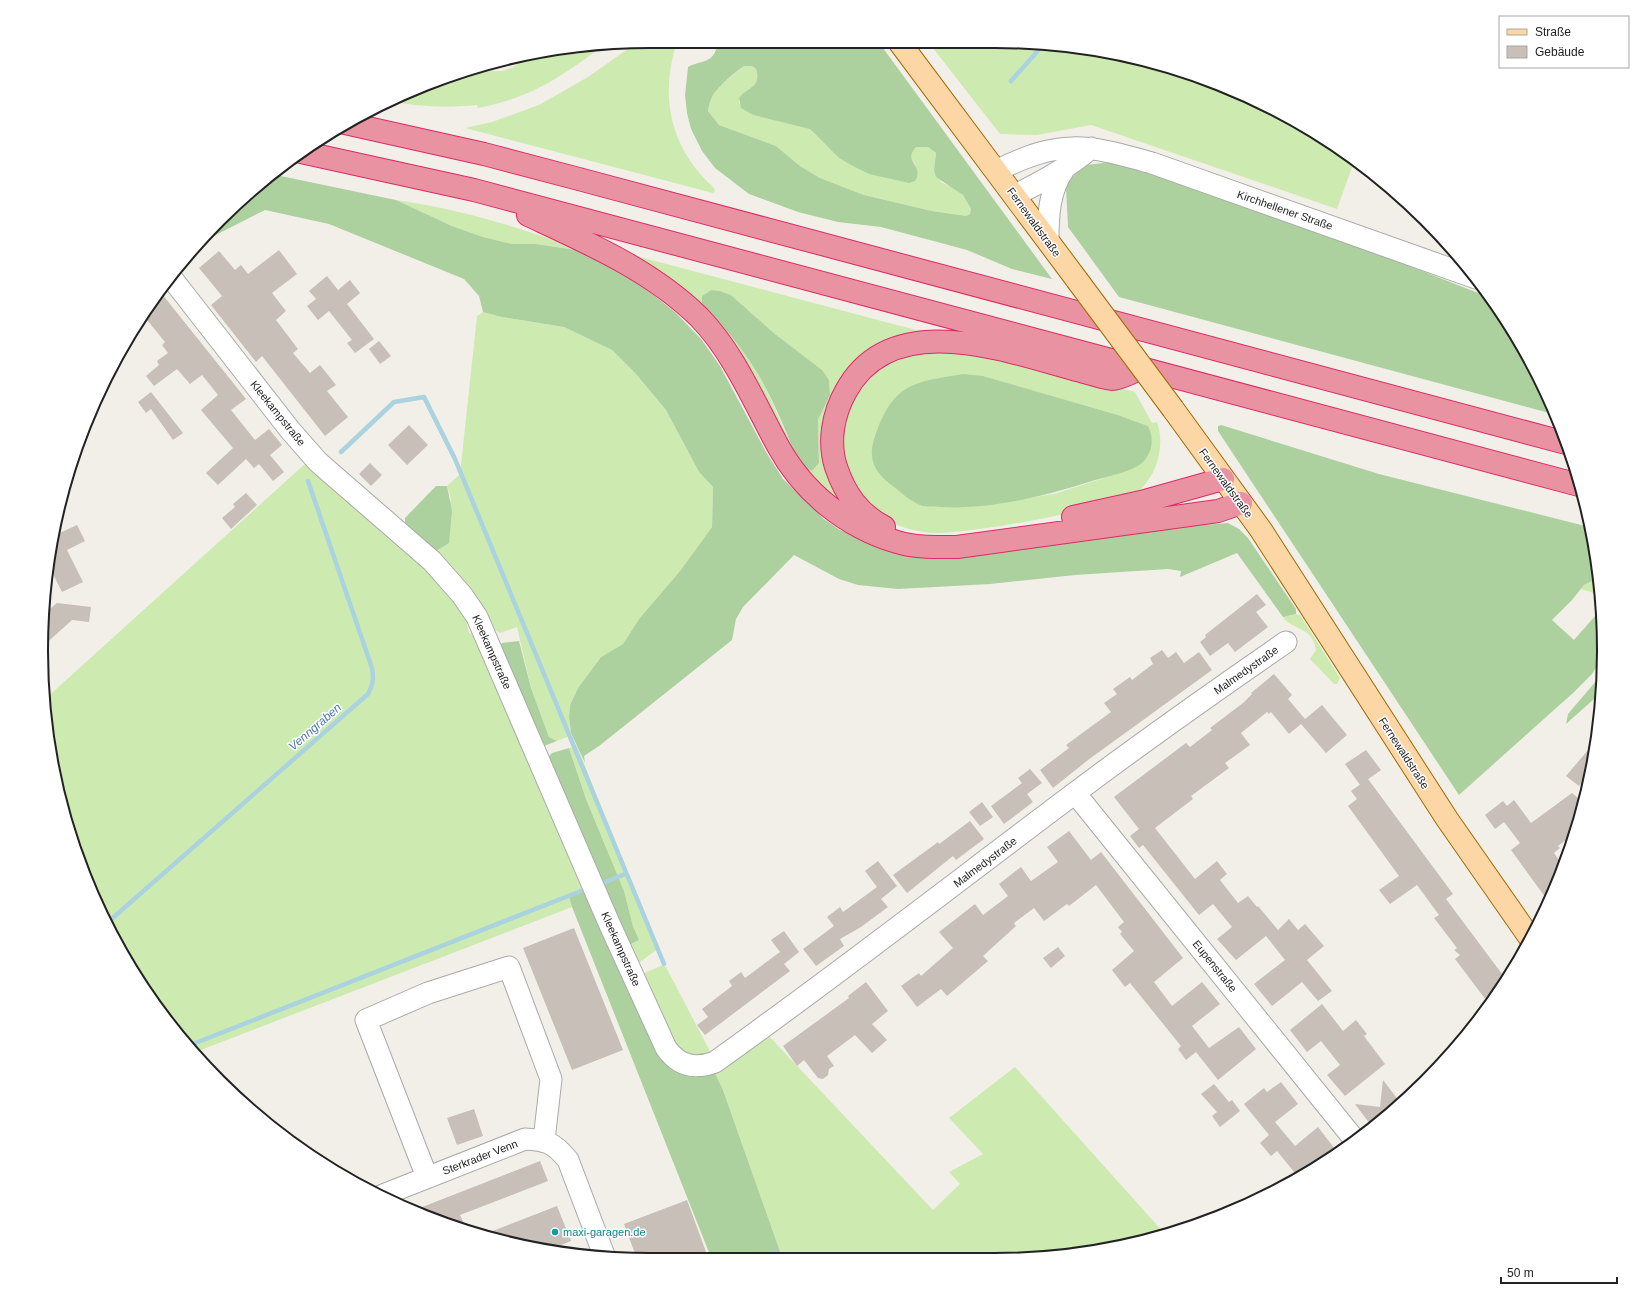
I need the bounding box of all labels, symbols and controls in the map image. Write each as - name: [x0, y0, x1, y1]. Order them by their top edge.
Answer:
- legend: [1499, 16, 1629, 68]
- text: Straße: [1535, 25, 1571, 39]
- text: Gebäude: [1535, 45, 1585, 59]
- street label: Fernewaldstraße: [1005, 185, 1063, 259]
- street label: Kirchhellener Straße: [1236, 188, 1334, 232]
- street label: Kleekampstraße: [248, 378, 308, 448]
- street label: Fernewaldstraße: [1197, 446, 1255, 520]
- street label: Kleekampstraße: [470, 613, 514, 691]
- street label: Malmedystraße: [1212, 643, 1280, 697]
- water label: Venngraben: [286, 700, 344, 754]
- street label: Fernewaldstraße: [1376, 715, 1432, 791]
- street label: Malmedystraße: [951, 834, 1019, 890]
- street label: Kleekampstraße: [599, 910, 643, 988]
- street label: Eupenstraße: [1191, 938, 1239, 994]
- street label: Sterkrader Venn: [441, 1137, 519, 1177]
- place label: maxi-garagen.de: [563, 1226, 646, 1238]
- marker: maxi-garagen.de: [550, 1227, 560, 1237]
- scale bar: [1501, 1259, 1617, 1285]
- text: 50 m: [1507, 1266, 1534, 1280]

